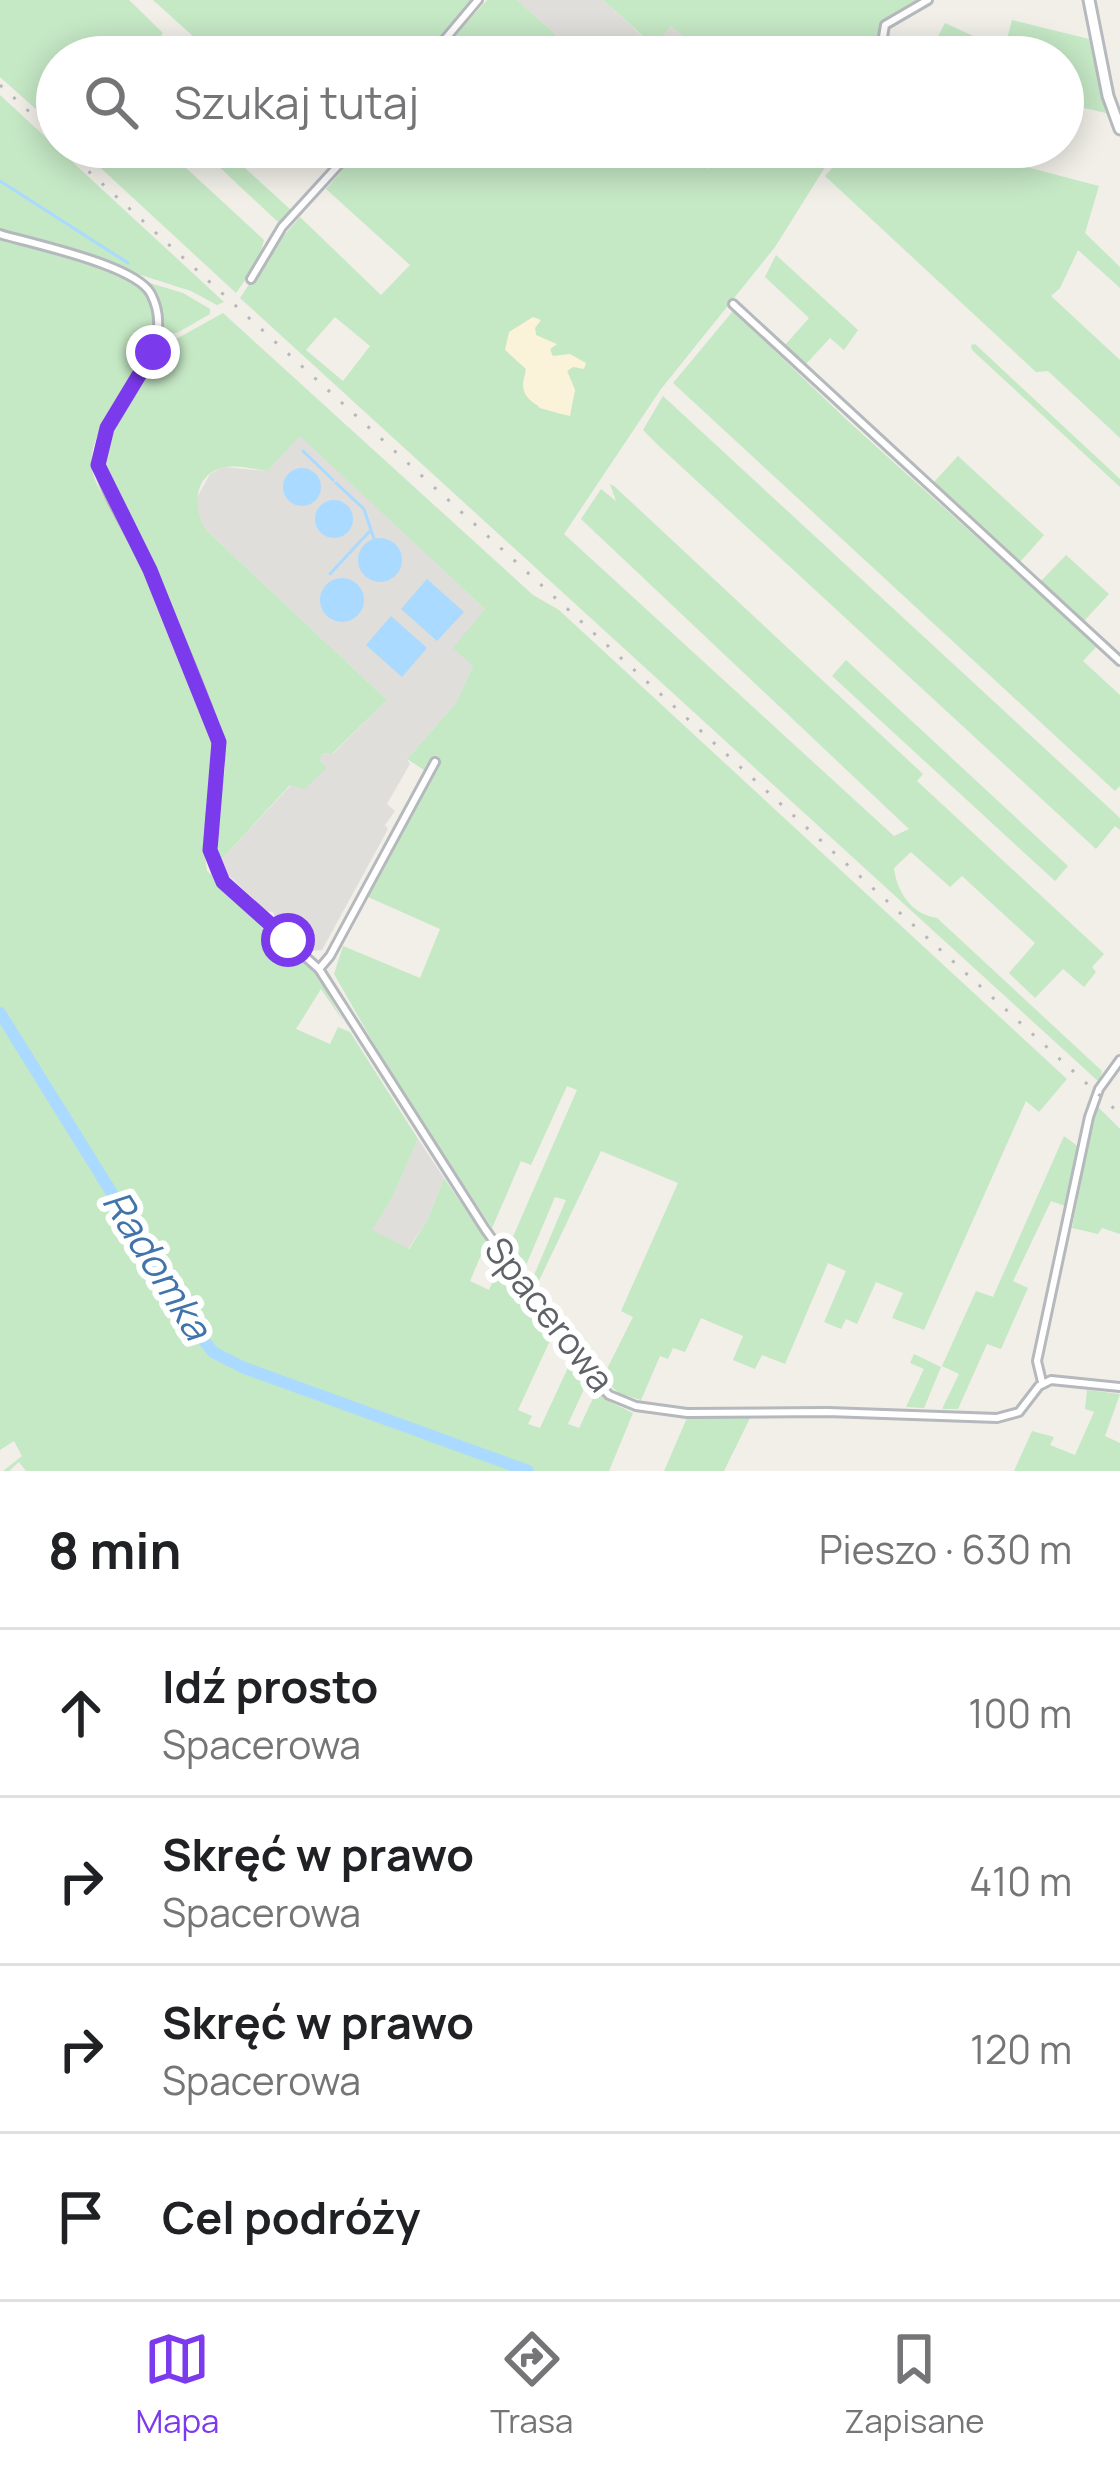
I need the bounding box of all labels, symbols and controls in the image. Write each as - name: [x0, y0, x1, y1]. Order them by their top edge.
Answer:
- search box: [36, 36, 1084, 168]
- icon: search: [78, 69, 144, 135]
- text: Szukaj tutaj: [174, 71, 419, 133]
- route end: [126, 325, 180, 379]
- route start: [261, 913, 315, 967]
- water label: Radomka: [91, 1179, 226, 1351]
- street label: Spacerowa: [474, 1227, 626, 1401]
- text: 8 min: [48, 1515, 182, 1584]
- text: Pieszo · 630 m: [819, 1522, 1072, 1576]
- text: Idź prosto: [162, 1655, 378, 1717]
- icon: ahead: [48, 1680, 114, 1746]
- text: 100 m: [968, 1686, 1072, 1740]
- text: Spacerowa: [162, 1717, 361, 1771]
- text: Skręć w prawo: [162, 1823, 474, 1885]
- icon: right: [48, 1848, 114, 1914]
- text: 410 m: [969, 1854, 1072, 1908]
- text: Spacerowa: [162, 1885, 361, 1939]
- text: Skręć w prawo: [162, 1991, 474, 2053]
- icon: right: [48, 2016, 114, 2082]
- text: 120 m: [970, 2022, 1072, 2076]
- text: Spacerowa: [162, 2053, 361, 2107]
- icon: arrive: [48, 2184, 114, 2250]
- text: Cel podróży: [162, 2186, 420, 2248]
- tab: Mapa: [135, 2326, 219, 2443]
- tab: Trasa: [490, 2326, 573, 2443]
- tab: Zapisane: [844, 2326, 985, 2443]

